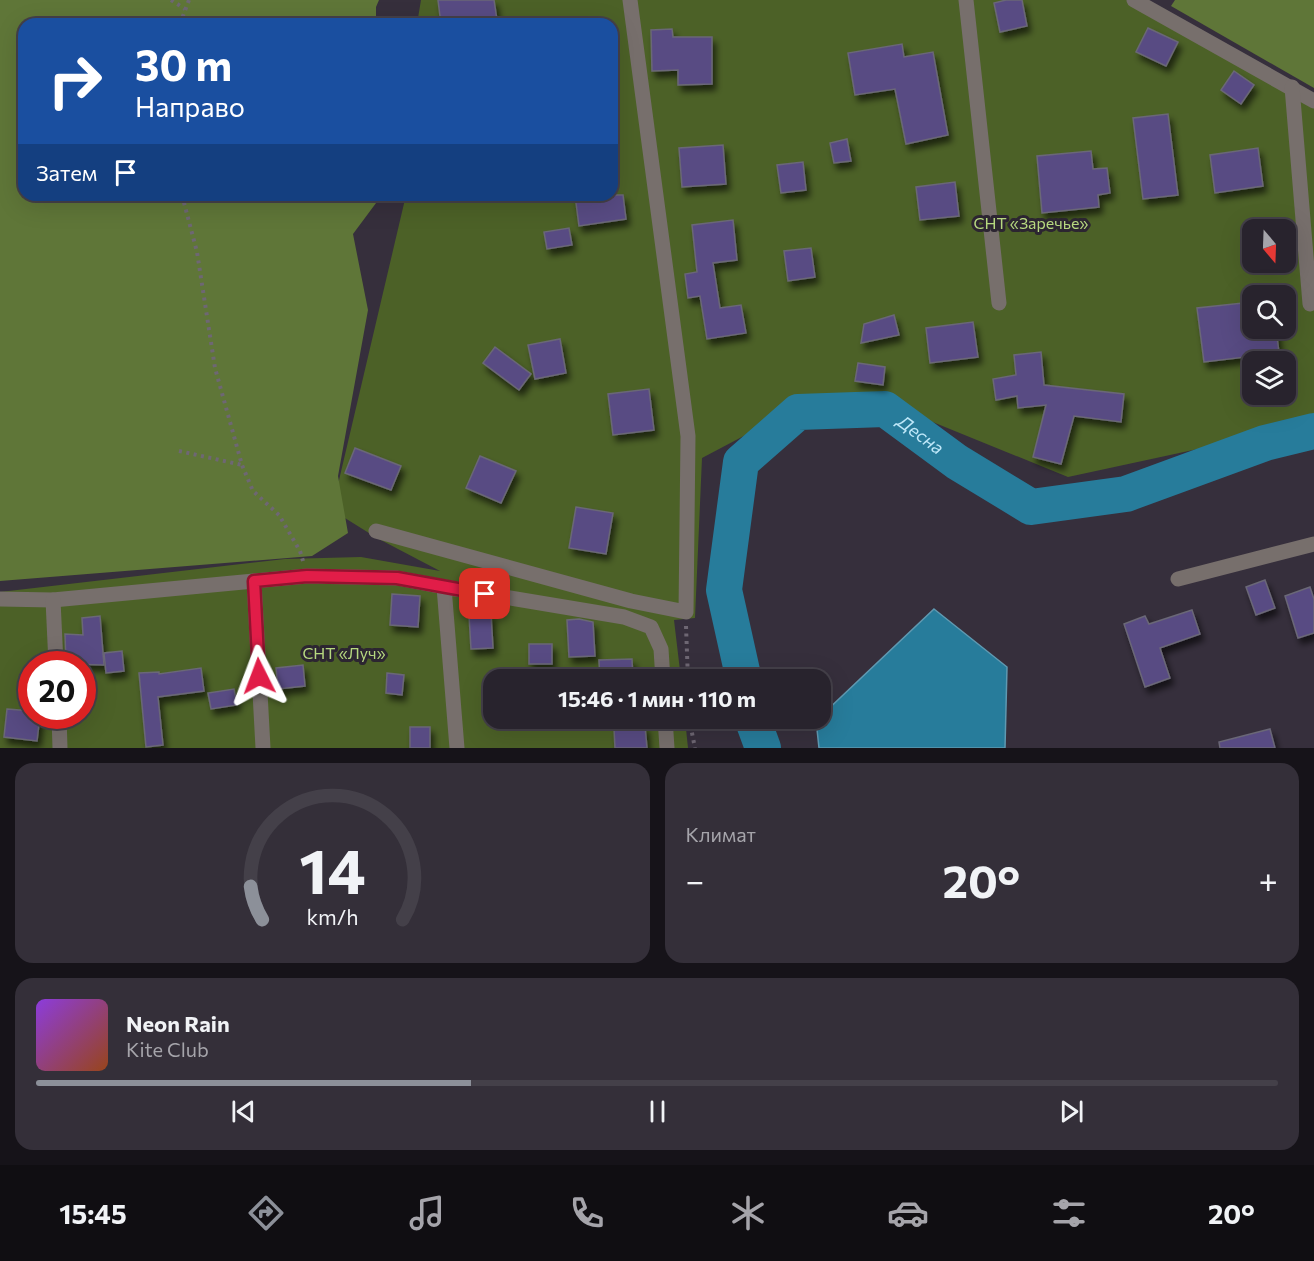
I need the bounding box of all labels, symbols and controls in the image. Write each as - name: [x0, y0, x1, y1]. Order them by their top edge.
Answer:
- text: 30 m: [135, 38, 232, 90]
- icon: right: [36, 42, 114, 120]
- text: Направо: [135, 90, 245, 123]
- icon: arrive: [109, 156, 142, 189]
- text: Затем: [36, 159, 97, 186]
- park label: СНТ «Заречье»: [974, 213, 1088, 232]
- north arrow: [1242, 219, 1296, 273]
- map controls: [1242, 219, 1296, 405]
- button: search: [1242, 285, 1296, 339]
- button: layers: [1242, 351, 1296, 405]
- water label: Десна: [892, 409, 948, 458]
- pin: [459, 568, 510, 619]
- icon: arrive: [468, 577, 501, 610]
- park label: СНТ «Луч»: [302, 643, 386, 662]
- position arrow: [227, 644, 291, 708]
- speed limit sign: 20: [18, 651, 96, 729]
- text: 15:46 · 1 мин · 110 m: [558, 685, 756, 712]
- text: Климат: [686, 822, 756, 846]
- text: 14: [299, 831, 366, 907]
- text: 20°: [943, 852, 1020, 907]
- text: −: [686, 859, 704, 900]
- text: +: [1259, 859, 1278, 900]
- text: km/h: [306, 903, 358, 929]
- text: Neon Rain: [126, 1010, 230, 1037]
- text: Kite Club: [126, 1037, 209, 1061]
- icon: previous: [227, 1095, 260, 1128]
- icon: pause: [641, 1095, 674, 1128]
- icon: next: [1055, 1095, 1088, 1128]
- icon: directions: [245, 1192, 287, 1234]
- icon: music: [406, 1192, 448, 1234]
- icon: phone: [566, 1192, 608, 1234]
- icon: climate: [727, 1192, 769, 1234]
- icon: car: [887, 1192, 929, 1234]
- icon: filters: [1048, 1192, 1090, 1234]
- text: 15:45: [59, 1197, 127, 1230]
- text: 20°: [1208, 1197, 1255, 1230]

